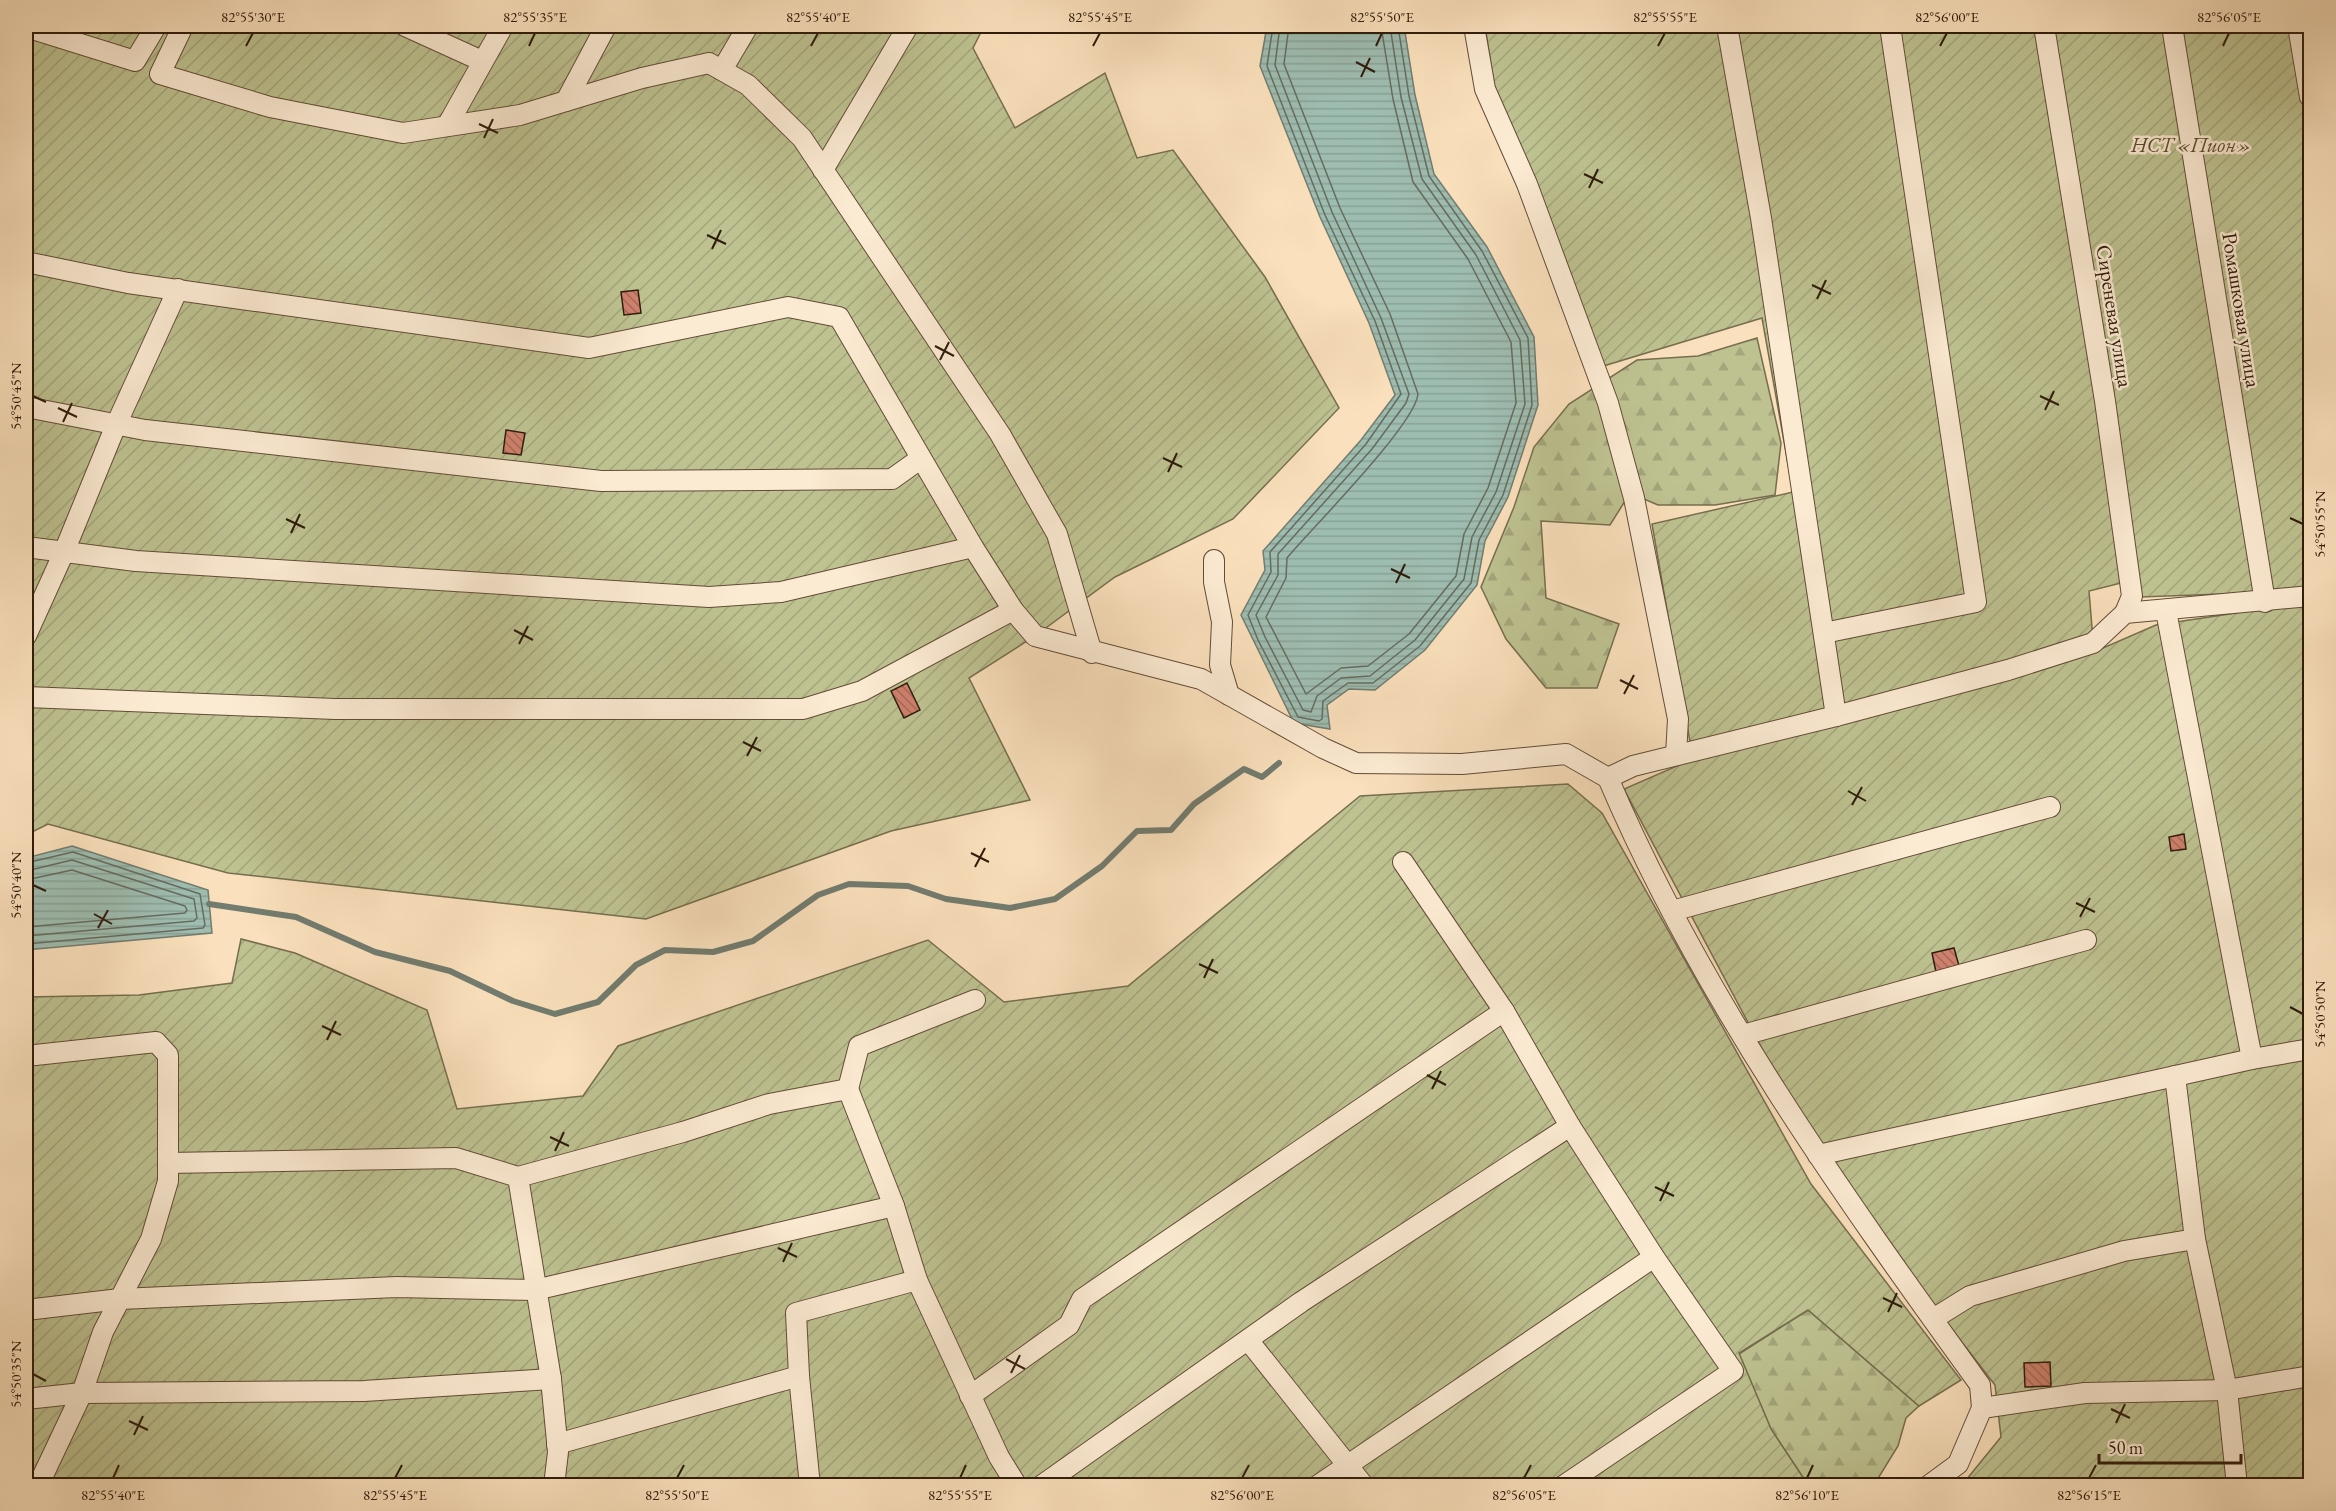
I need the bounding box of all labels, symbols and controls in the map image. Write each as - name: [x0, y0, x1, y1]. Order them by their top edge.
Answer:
- text: 82°55'30"E: [221, 7, 286, 26]
- text: 82°55'35"E: [503, 7, 568, 26]
- text: 82°55'40"E: [786, 7, 851, 26]
- text: 82°55'45"E: [1068, 7, 1133, 26]
- text: 82°55'50"E: [1350, 7, 1415, 26]
- text: 82°55'55"E: [1633, 7, 1698, 26]
- text: 82°56'00"E: [1915, 7, 1980, 26]
- text: 82°56'05"E: [2197, 7, 2262, 26]
- park label: НСТ «Пион»: [2130, 131, 2251, 158]
- street label: Ромашковая улица: [2216, 231, 2268, 390]
- street label: Сиреневая улица: [2090, 243, 2140, 390]
- text: 54°50'45"N: [6, 362, 25, 430]
- text: 54°50'55"N: [2310, 490, 2329, 558]
- text: 54°50'40"N: [6, 851, 25, 919]
- text: 54°50'50"N: [2310, 980, 2329, 1048]
- text: 54°50'35"N: [6, 1340, 25, 1408]
- scale bar: [2099, 1427, 2242, 1465]
- text: 50 m: [2108, 1436, 2143, 1459]
- text: 82°55'40"E: [81, 1485, 146, 1504]
- text: 82°55'45"E: [363, 1485, 428, 1504]
- text: 82°55'50"E: [645, 1485, 710, 1504]
- text: 82°55'55"E: [928, 1485, 993, 1504]
- text: 82°56'00"E: [1210, 1485, 1275, 1504]
- text: 82°56'05"E: [1492, 1485, 1557, 1504]
- text: 82°56'10"E: [1775, 1485, 1840, 1504]
- text: 82°56'15"E: [2057, 1485, 2122, 1504]

